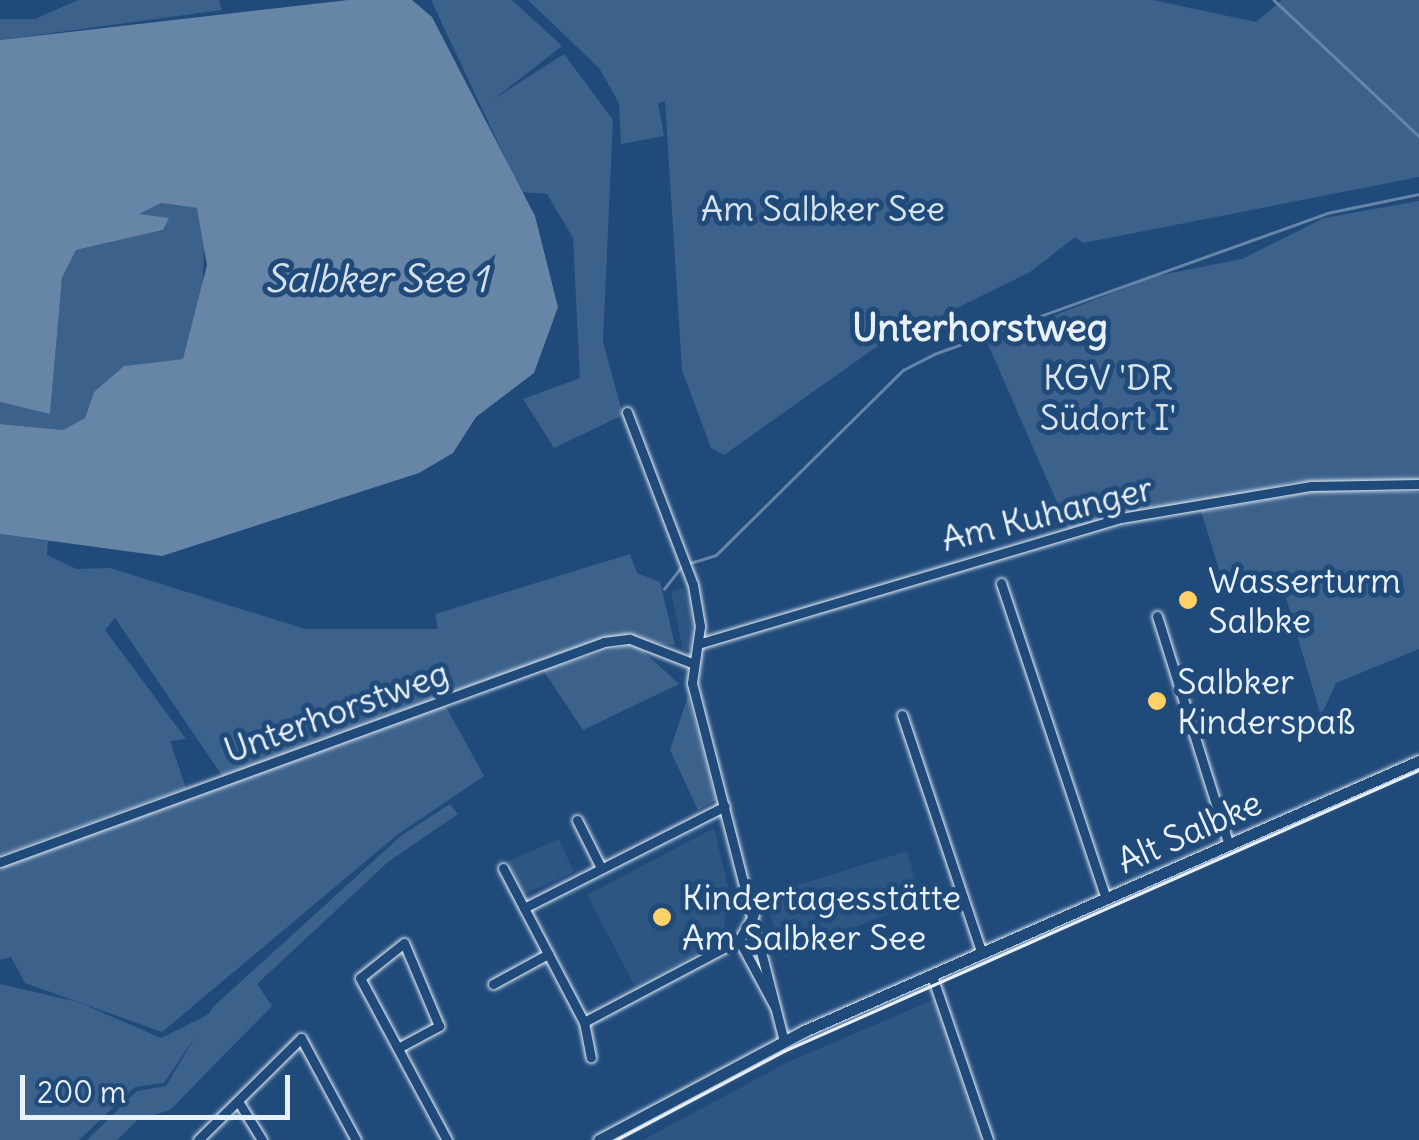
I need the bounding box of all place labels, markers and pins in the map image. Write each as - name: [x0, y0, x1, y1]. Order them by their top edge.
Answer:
- place label: Wasserturm Salbke: [1208, 559, 1401, 641]
- marker: Wasserturm Salbke: [1177, 589, 1199, 611]
- place label: Salbker Kinderspaß: [1177, 660, 1355, 742]
- marker: Salbker Kinderspaß: [1146, 690, 1168, 712]
- place label: Kindertagesstätte Am Salbker See: [682, 876, 961, 958]
- marker: Kindertagesstätte Am Salbker See: [651, 906, 673, 928]

